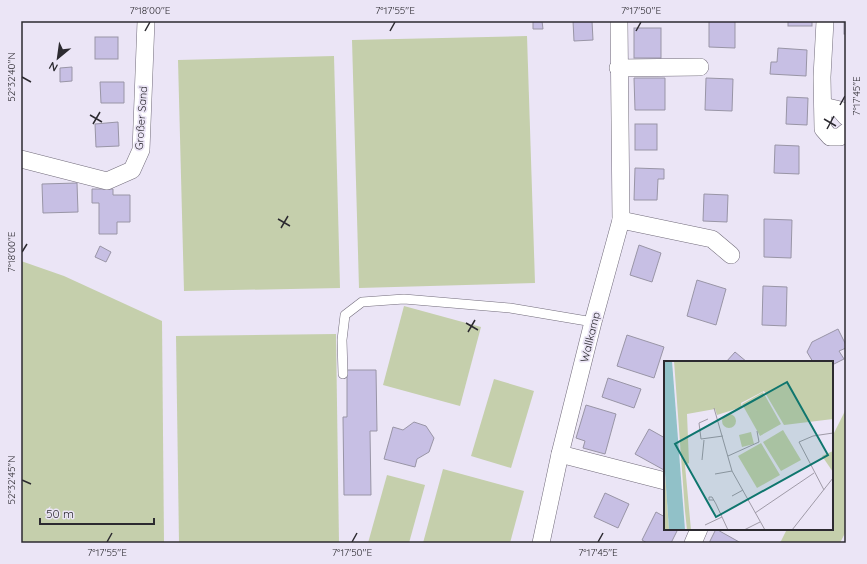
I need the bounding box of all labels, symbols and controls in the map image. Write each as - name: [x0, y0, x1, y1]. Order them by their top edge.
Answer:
- text: 7°18'00"E: [130, 4, 171, 17]
- text: 7°17'55"E: [375, 4, 415, 17]
- text: 7°17'50"E: [621, 4, 661, 17]
- north arrow: [38, 38, 78, 78]
- text: 52°32'40"N: [5, 52, 18, 102]
- text: N: [46, 59, 60, 75]
- text: 7°17'45"E: [850, 76, 863, 116]
- street label: Großer Sand: [132, 85, 150, 151]
- text: 7°18'00"E: [5, 231, 18, 272]
- street label: Wallkamp: [577, 310, 603, 364]
- inset map: [664, 361, 833, 530]
- text: 52°32'45"N: [5, 456, 18, 504]
- scale bar: [40, 500, 154, 526]
- text: 50 m: [46, 506, 74, 521]
- text: 7°17'55"E: [87, 546, 127, 559]
- text: 7°17'50"E: [332, 546, 372, 559]
- text: 7°17'45"E: [578, 546, 618, 559]

